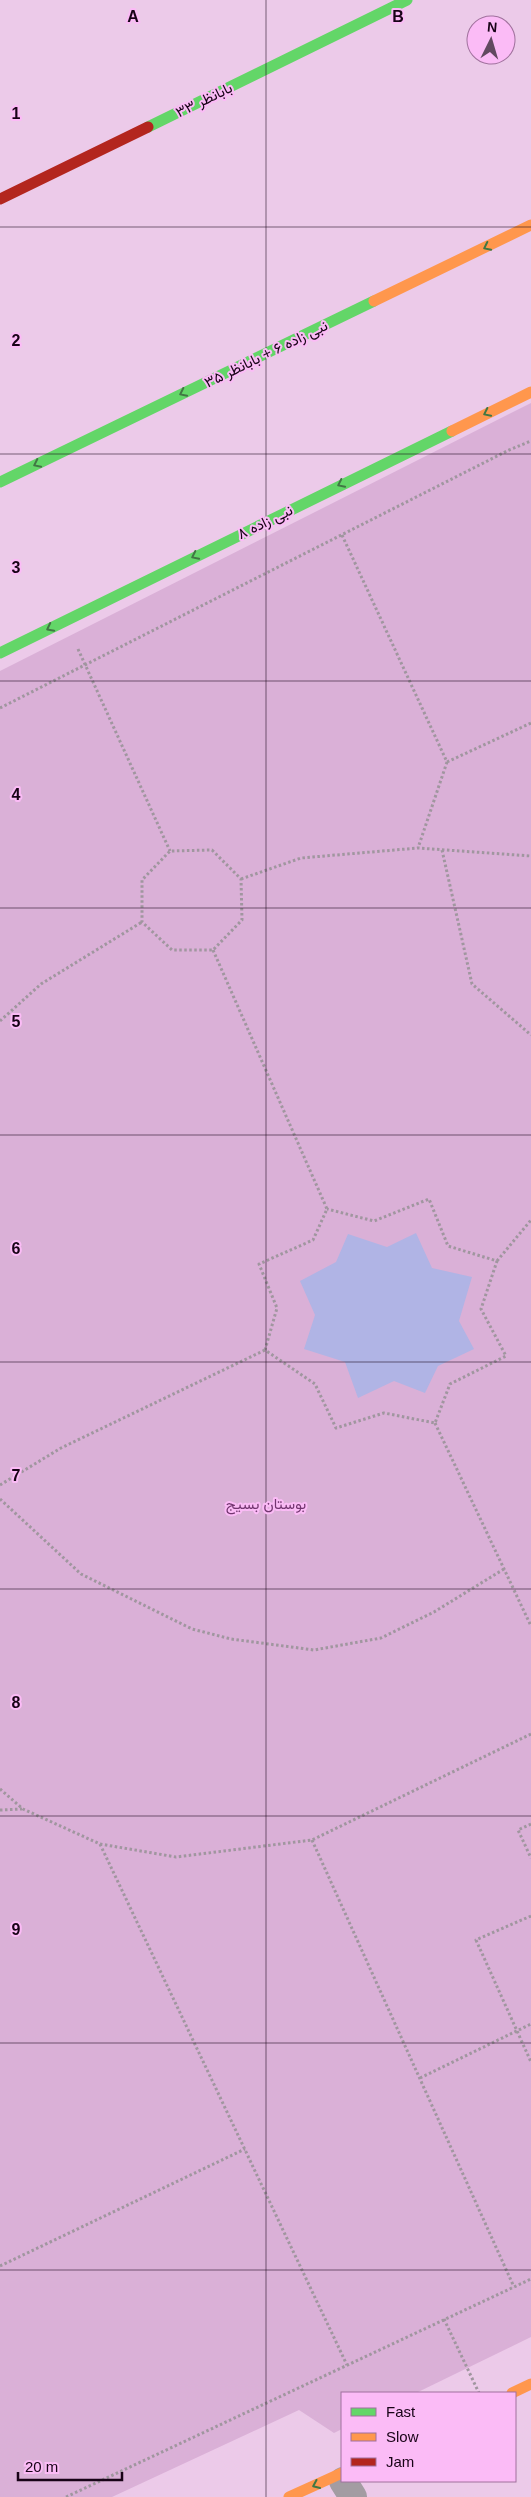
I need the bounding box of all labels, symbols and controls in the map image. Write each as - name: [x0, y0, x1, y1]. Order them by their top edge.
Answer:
- text: A: [127, 8, 139, 25]
- text: B: [392, 8, 404, 25]
- north arrow: [466, 15, 516, 65]
- text: N: [486, 19, 498, 35]
- street label: بابانظر ۳۳: [173, 79, 235, 121]
- text: 1: [12, 105, 21, 122]
- one-way arrow: [483, 240, 492, 251]
- street label: نبی زاده ۶ + بابانظر ۳۵: [201, 316, 331, 393]
- text: 2: [12, 332, 21, 349]
- one-way arrow: [179, 387, 188, 398]
- one-way arrow: [483, 407, 492, 417]
- one-way arrow: [33, 458, 42, 468]
- one-way arrow: [337, 478, 346, 489]
- street label: نبی زاده ۸: [234, 501, 296, 544]
- one-way arrow: [191, 550, 200, 560]
- text: 3: [12, 559, 21, 576]
- one-way arrow: [46, 622, 55, 632]
- text: 4: [12, 786, 21, 803]
- text: 5: [12, 1013, 21, 1030]
- text: 6: [12, 1240, 21, 1257]
- text: 7: [12, 1467, 21, 1484]
- park label: بوستان بسیج: [226, 1495, 306, 1515]
- text: 8: [12, 1694, 21, 1711]
- text: 9: [12, 1921, 21, 1938]
- legend: [341, 2392, 516, 2482]
- text: Fast: [386, 2403, 416, 2420]
- text: Slow: [386, 2428, 419, 2445]
- scale bar: [18, 2450, 121, 2482]
- text: Jam: [386, 2453, 414, 2470]
- text: 20 m: [25, 2458, 58, 2475]
- one-way arrow: [312, 2479, 321, 2489]

